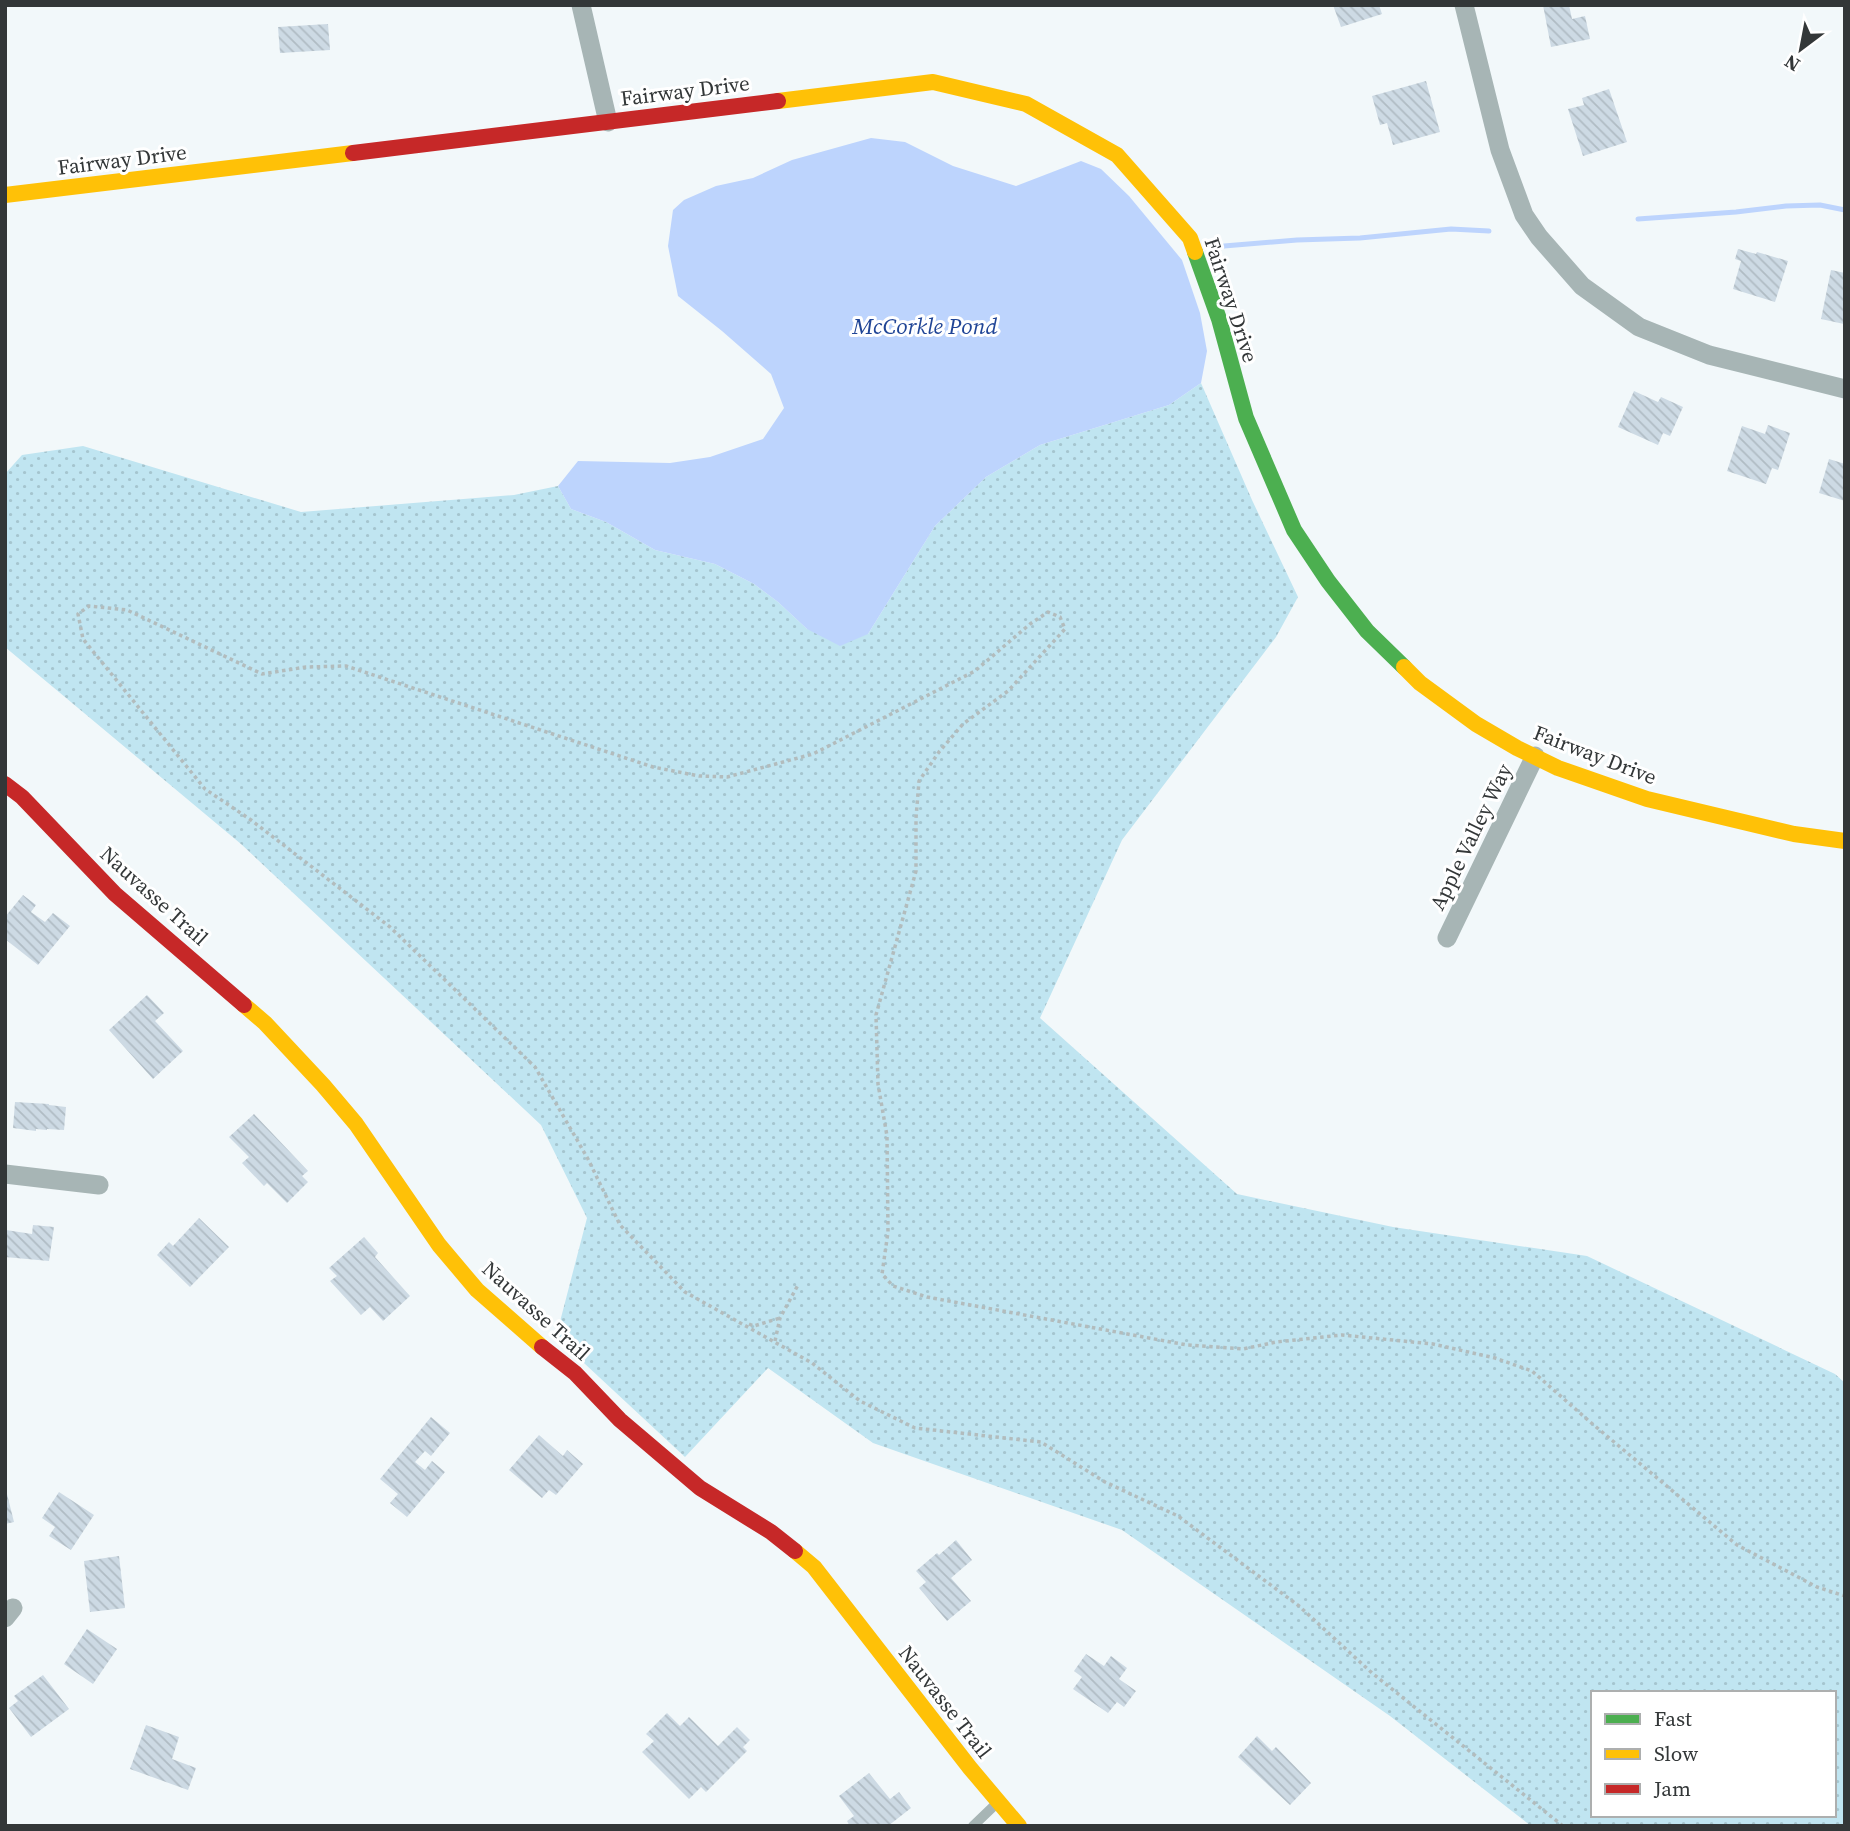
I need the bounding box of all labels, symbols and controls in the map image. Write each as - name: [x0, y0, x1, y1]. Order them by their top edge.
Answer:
- north arrow: [1766, 14, 1836, 84]
- text: N: [1779, 49, 1805, 78]
- street label: Fairway Drive: [619, 68, 751, 113]
- street label: Fairway Drive: [56, 137, 188, 182]
- street label: Fairway Drive: [1198, 234, 1265, 366]
- water label: McCorkle Pond: [851, 310, 998, 342]
- street label: Fairway Drive: [1529, 718, 1661, 791]
- street label: Apple Valley Way: [1422, 758, 1519, 915]
- street label: Nauvasse Trail: [94, 839, 215, 952]
- street label: Nauvasse Trail: [476, 1254, 597, 1367]
- street label: Nauvasse Trail: [892, 1639, 999, 1764]
- legend: [1591, 1691, 1836, 1817]
- text: Fast: [1654, 1704, 1692, 1733]
- text: Slow: [1654, 1739, 1698, 1768]
- text: Jam: [1653, 1774, 1691, 1803]

